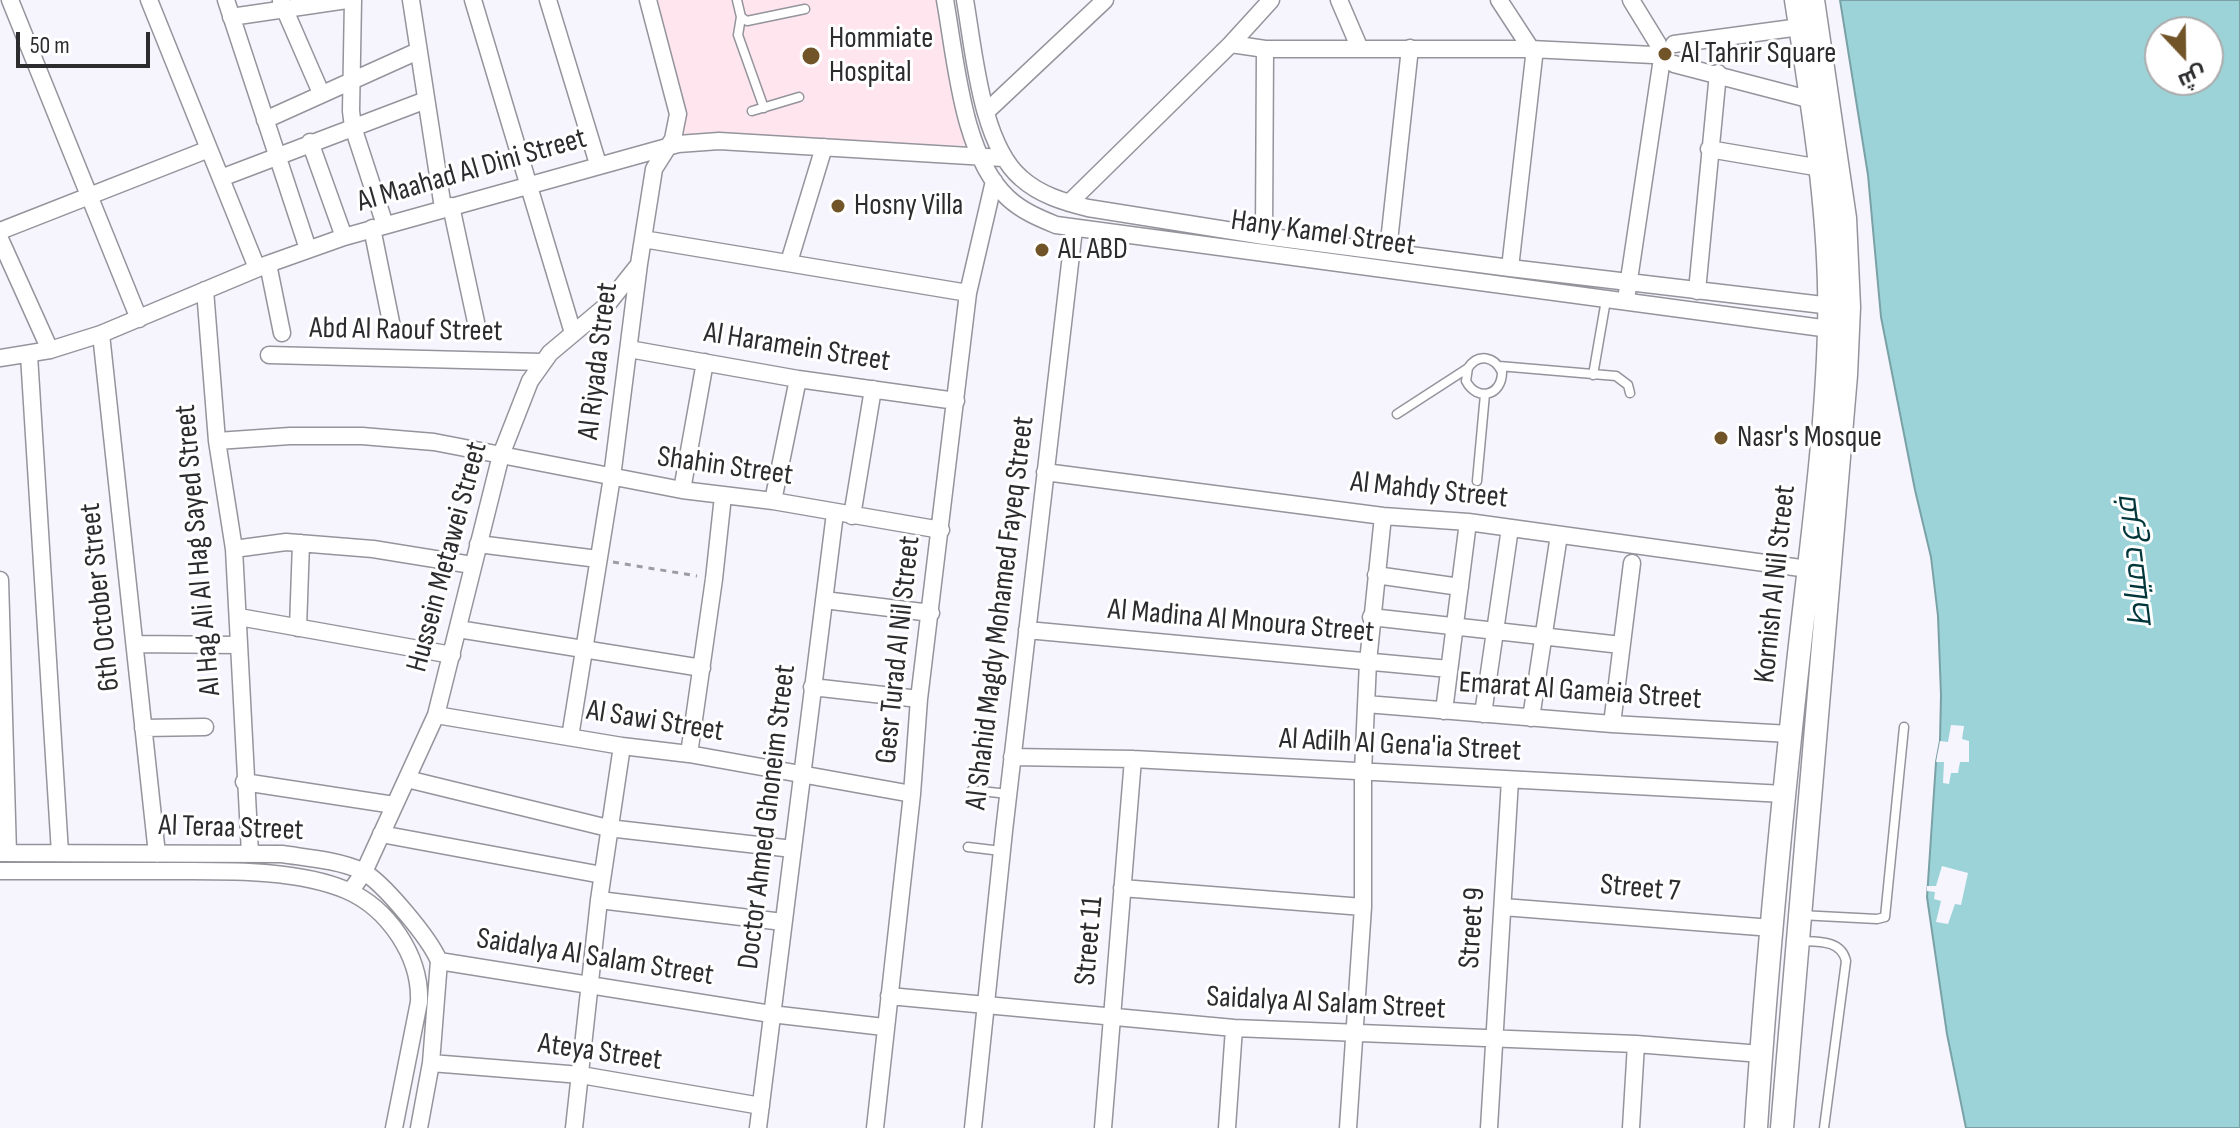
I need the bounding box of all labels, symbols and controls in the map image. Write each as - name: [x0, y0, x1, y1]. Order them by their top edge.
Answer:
- scale bar: [20, 16, 154, 66]
- north arrow: [2144, 16, 2224, 96]
- place label: Hommiate Hospital: [829, 21, 933, 92]
- text: 50 m: [30, 31, 70, 60]
- place label: Al Tahrir Square: [1681, 36, 1836, 72]
- marker: Hommiate Hospital: [800, 45, 822, 67]
- marker: Al Tahrir Square: [1656, 45, 1674, 63]
- text: ش: [2174, 59, 2211, 95]
- street label: Al Maahad Al Dini Street: [353, 121, 591, 221]
- place label: Hosny Villa: [854, 188, 963, 224]
- marker: Hosny Villa: [829, 197, 847, 215]
- street label: Hany Kamel Street: [1228, 203, 1418, 265]
- place label: AL ABD: [1058, 232, 1128, 268]
- marker: AL ABD: [1033, 241, 1051, 259]
- street label: Al Riyada Street: [572, 280, 626, 442]
- street label: Abd Al Raouf Street: [309, 311, 503, 351]
- street label: Al Haramein Street: [701, 316, 893, 380]
- street label: Al Hag Ali Al Hag Sayed Street: [168, 403, 230, 697]
- street label: Al Shahid Magdy Mohamed Fayeq Street: [959, 414, 1043, 812]
- place label: Nasr's Mosque: [1737, 420, 1882, 456]
- marker: Nasr's Mosque: [1712, 429, 1730, 447]
- street label: Hussein Metawei Street: [400, 438, 496, 676]
- street label: Shahin Street: [655, 440, 795, 494]
- street label: Al Mahdy Street: [1349, 465, 1509, 517]
- street label: Kornish Al Nil Street: [1748, 483, 1804, 685]
- water label: فرع دمياط: [2108, 495, 2162, 629]
- street label: 6th October Street: [73, 501, 129, 693]
- street label: Gesr Turad Al Nil Street: [869, 534, 929, 766]
- street label: Al Madina Al Mnoura Street: [1106, 592, 1376, 652]
- street label: Doctor Ahmed Ghoneim Street: [731, 663, 805, 971]
- street label: Emarat Al Gameia Street: [1457, 666, 1703, 718]
- street label: Al Sawi Street: [584, 693, 726, 751]
- street label: Al Adilh Al Gena'ia Street: [1278, 722, 1522, 770]
- street label: Al Teraa Street: [158, 808, 304, 850]
- street label: Street 7: [1599, 868, 1681, 910]
- street label: Street 9: [1452, 886, 1494, 970]
- street label: Street 11: [1068, 895, 1112, 987]
- street label: Saidalya Al Salam Street: [474, 921, 716, 995]
- street label: Saidalya Al Salam Street: [1205, 980, 1447, 1028]
- street label: Ateya Street: [536, 1027, 664, 1079]

